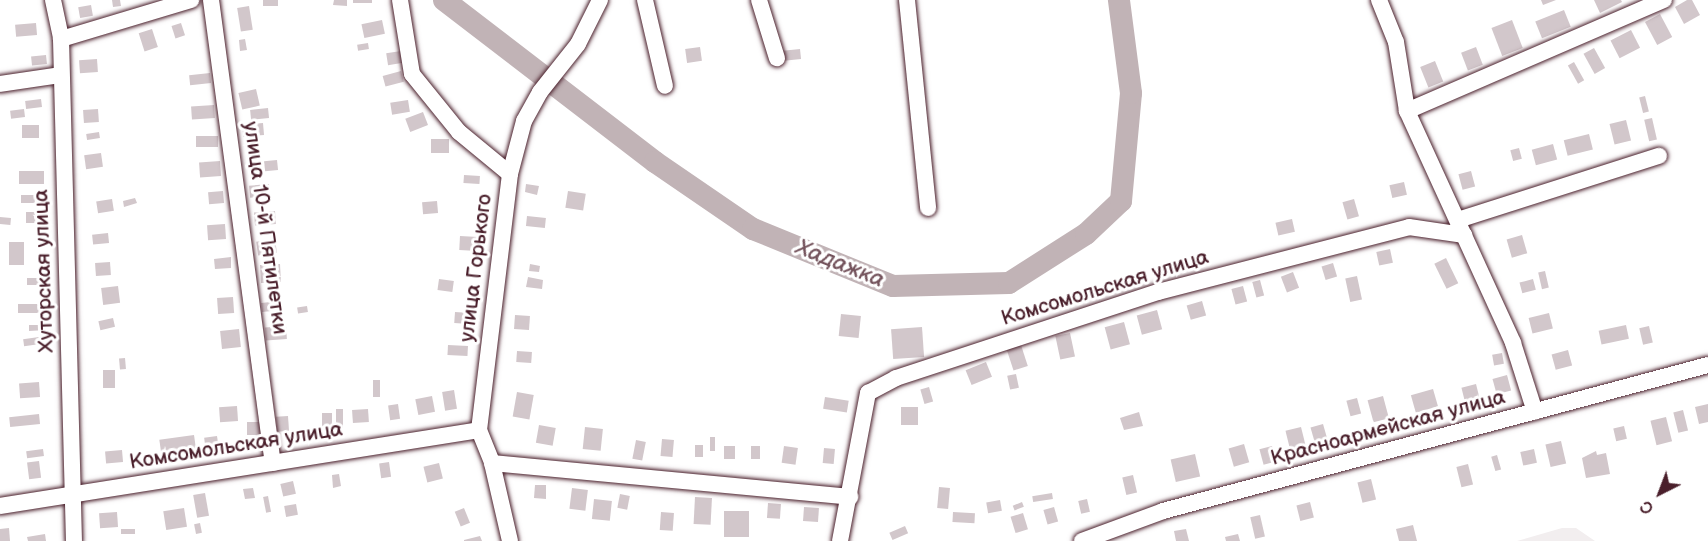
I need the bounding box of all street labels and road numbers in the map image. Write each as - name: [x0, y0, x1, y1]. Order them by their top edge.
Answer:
- street label: улица 10-й Пятилетки: [238, 120, 292, 336]
- street label: Хуторская улица: [29, 189, 59, 353]
- street label: улица Горького: [454, 193, 498, 343]
- street label: Комсомольская улица: [998, 244, 1212, 332]
- street label: Красноармейская улица: [1268, 385, 1508, 471]
- street label: Комсомольская улица: [128, 417, 344, 475]

